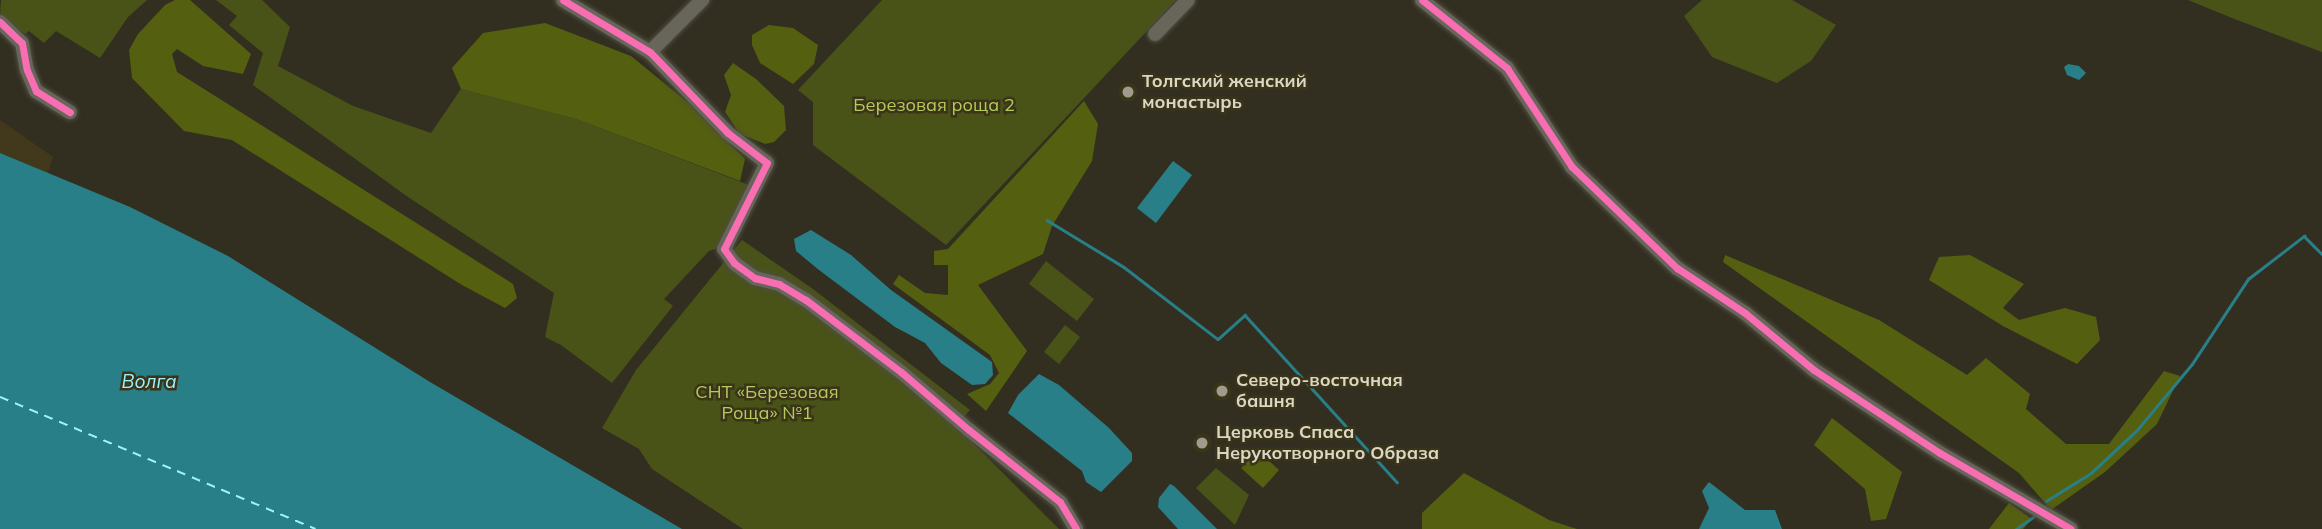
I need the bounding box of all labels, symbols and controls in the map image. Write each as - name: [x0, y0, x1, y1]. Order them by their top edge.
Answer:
- place label: Толгский женский монастырь: [1142, 71, 1307, 114]
- marker: Толгский женский монастырь: [1120, 84, 1136, 100]
- park label: Березовая роща 2: [853, 94, 1015, 116]
- place label: Северо-восточная башня: [1236, 370, 1403, 412]
- water label: Волга: [122, 371, 176, 393]
- park label: СНТ «Березовая Роща» №1: [695, 382, 839, 424]
- marker: Северо-восточная башня: [1214, 383, 1230, 399]
- place label: Церковь Спаса Нерукотворного Образа: [1216, 422, 1439, 464]
- marker: Церковь Спаса Нерукотворного Образа: [1194, 435, 1210, 451]

